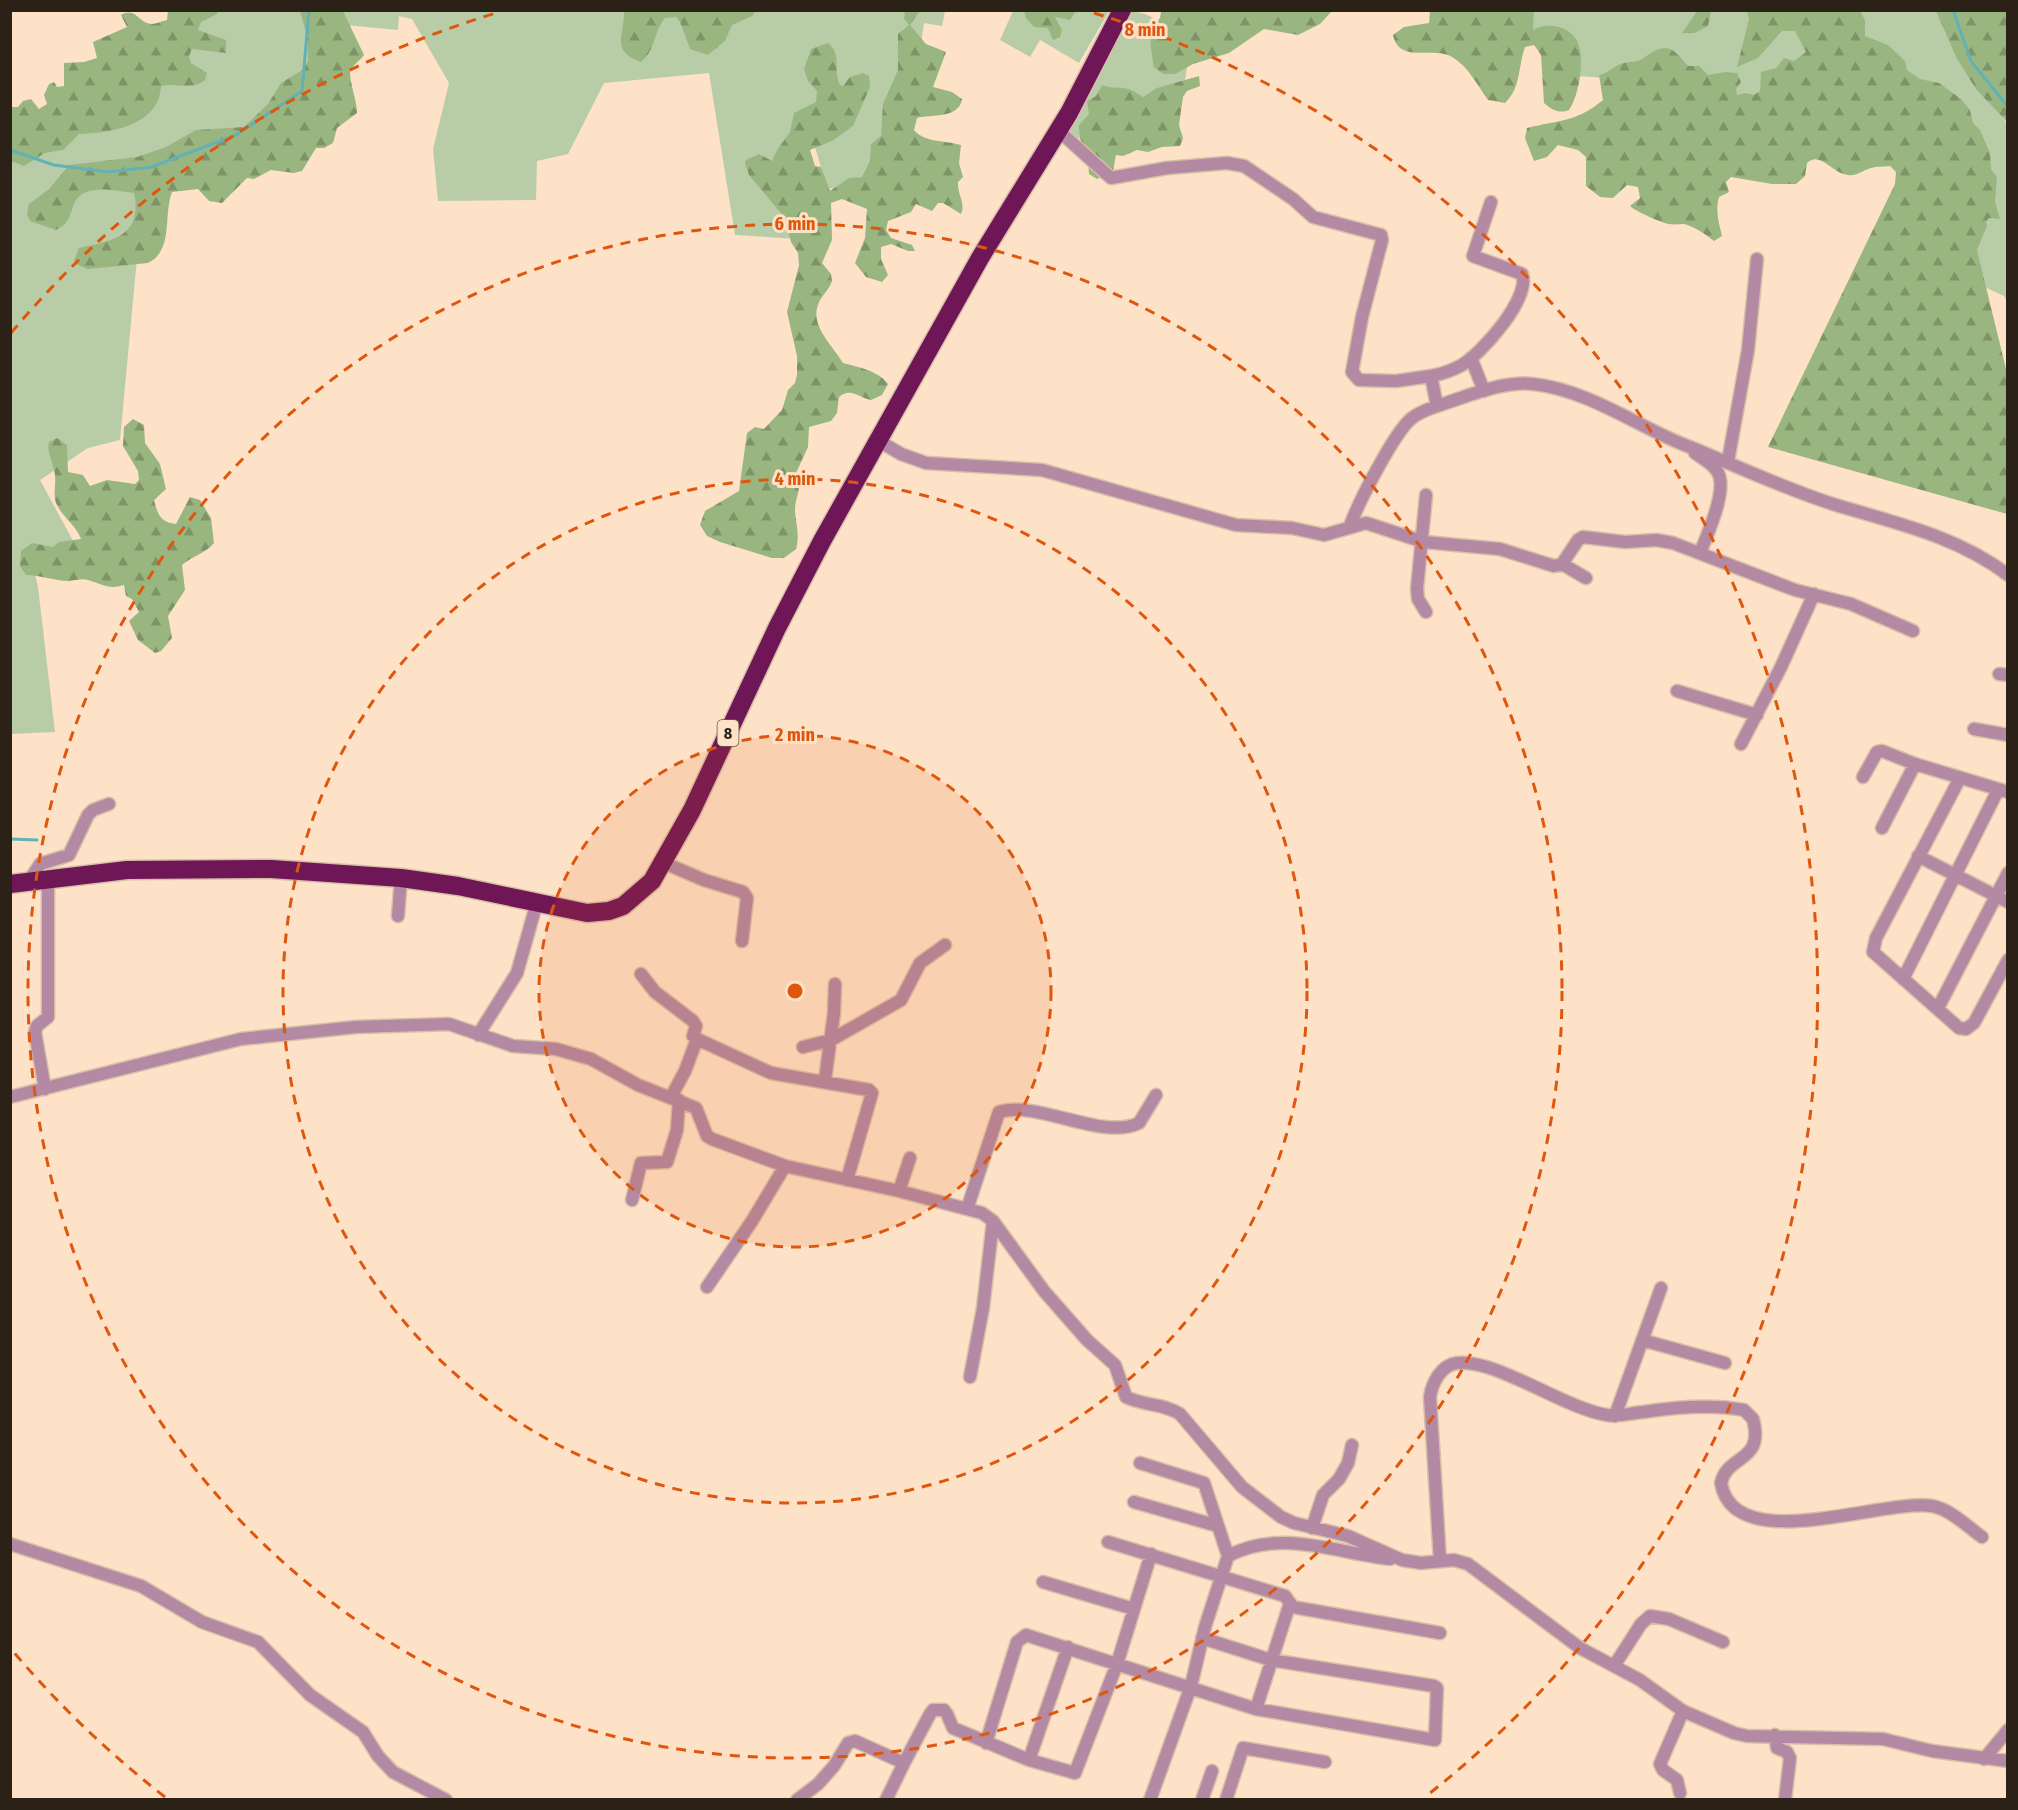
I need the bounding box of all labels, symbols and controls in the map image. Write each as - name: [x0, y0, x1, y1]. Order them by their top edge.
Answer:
- text: 8 min: [1124, 19, 1166, 41]
- text: 6 min: [775, 213, 816, 235]
- text: 4 min: [775, 468, 815, 490]
- road number: 8: [718, 720, 738, 746]
- text: 2 min: [774, 724, 815, 746]
- centre of rings: [785, 981, 805, 1001]

